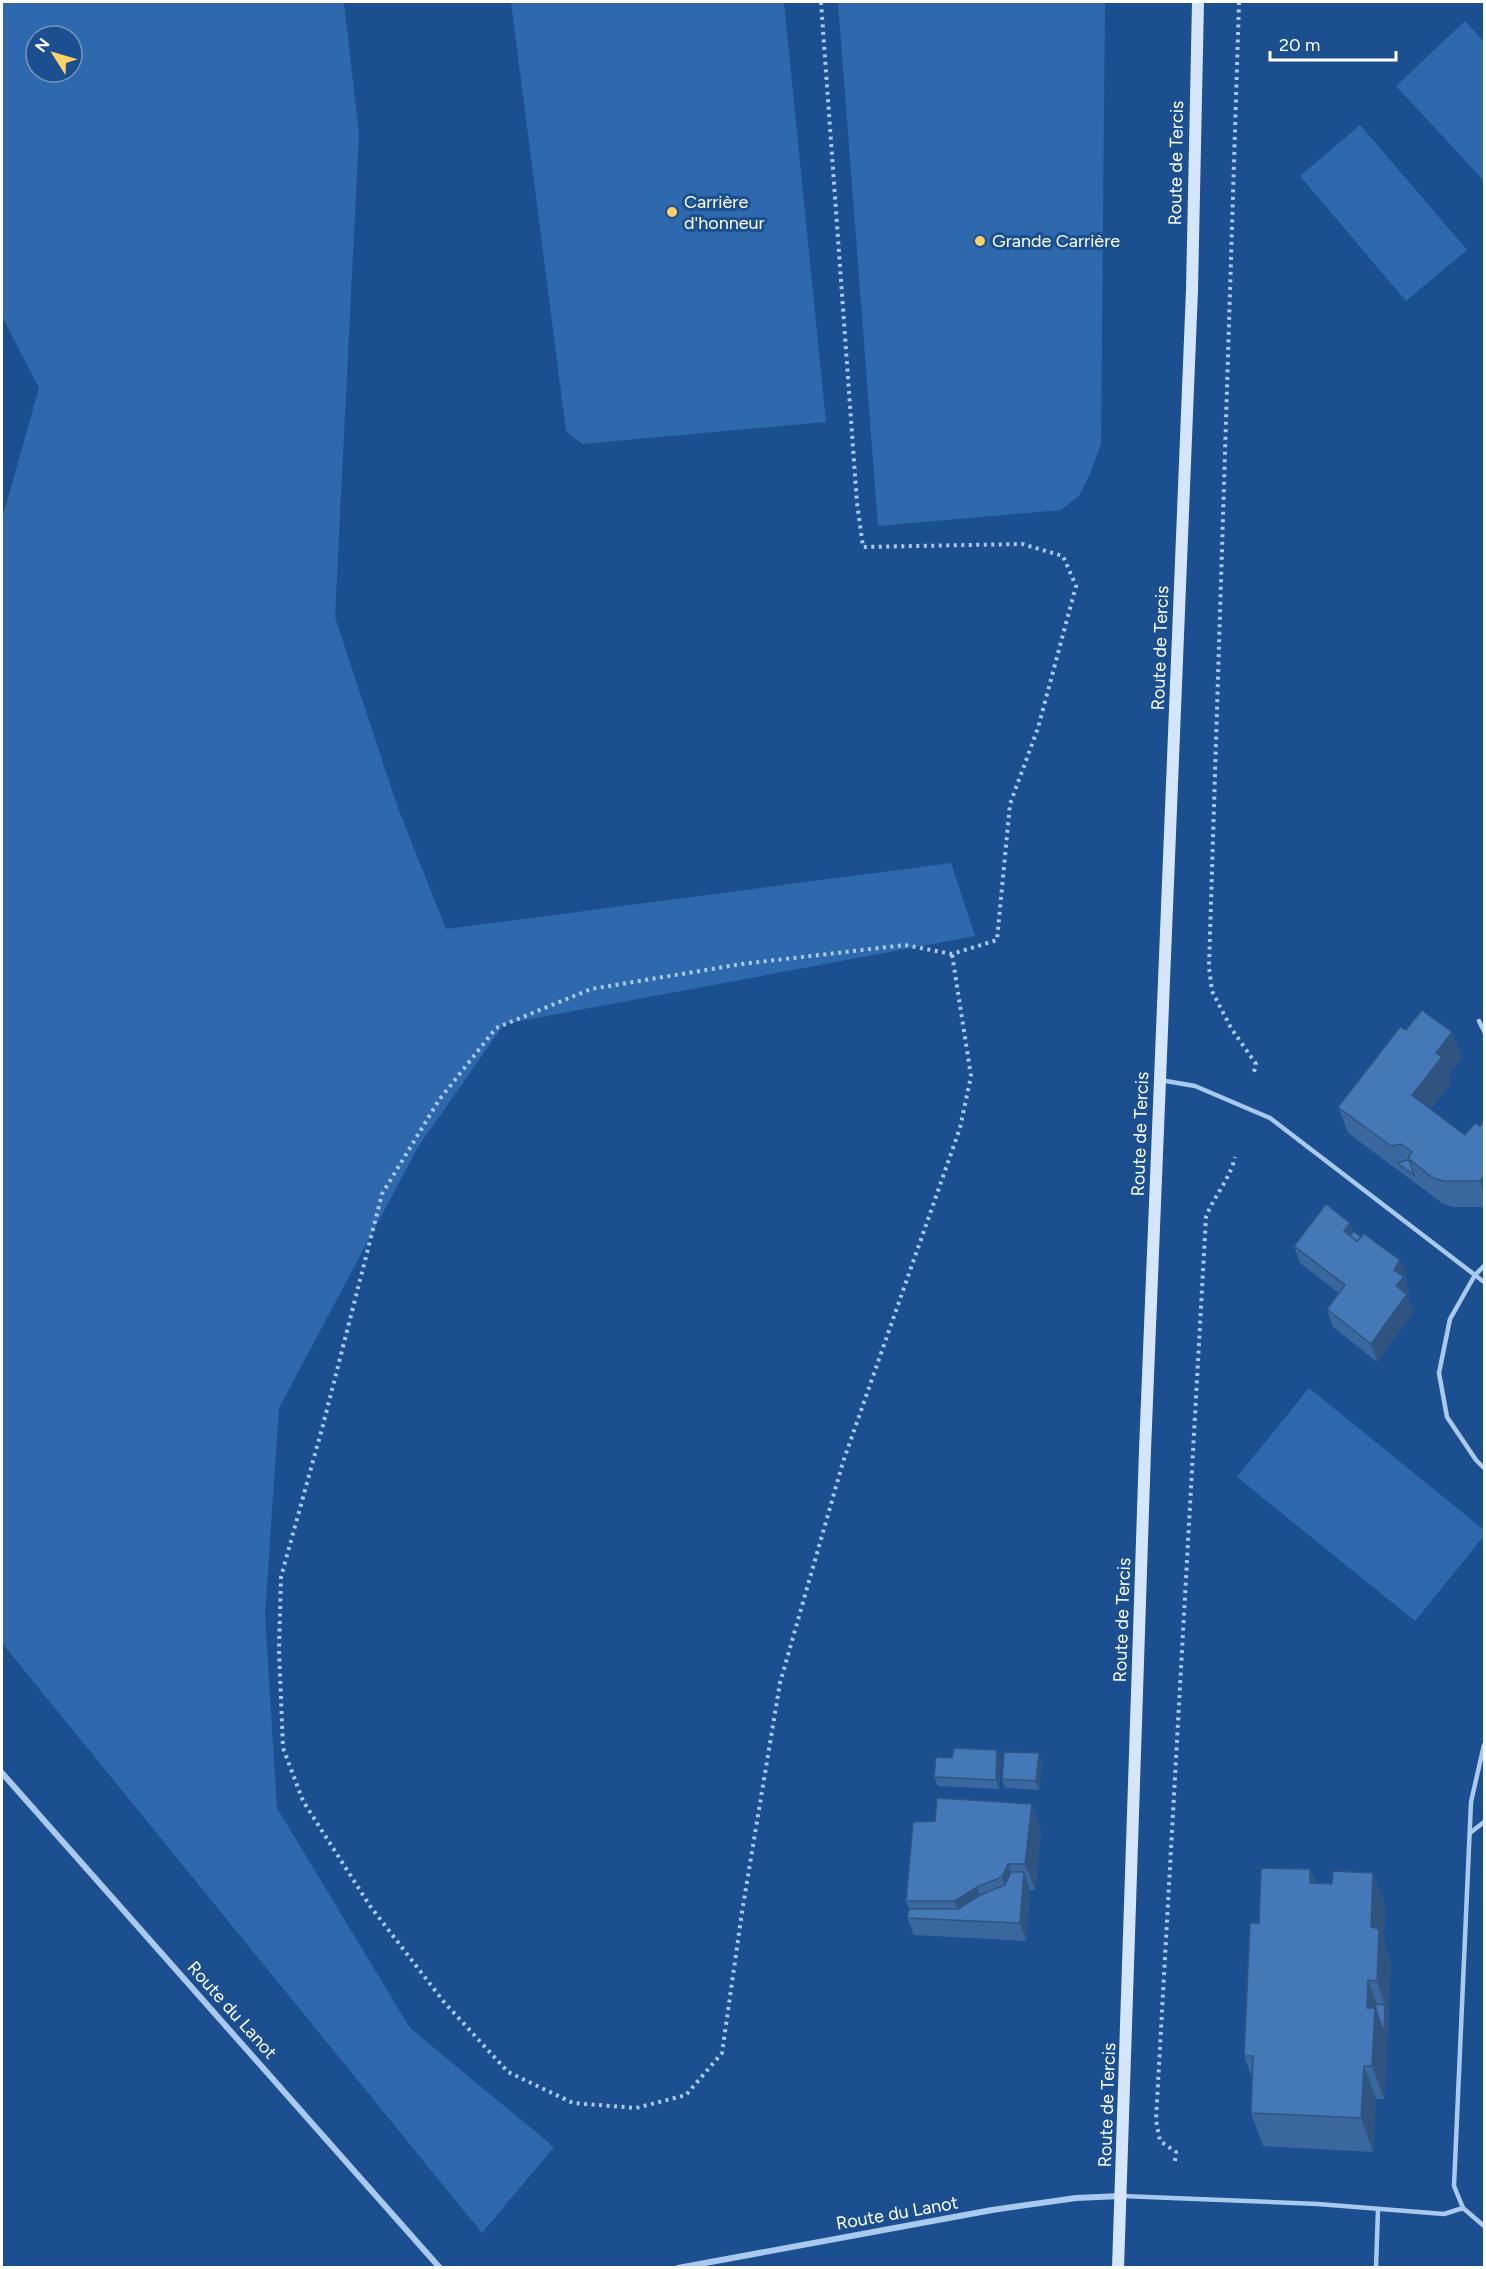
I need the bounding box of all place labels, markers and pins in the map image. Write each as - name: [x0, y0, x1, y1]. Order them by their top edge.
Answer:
- place label: Carrière d'honneur: [684, 191, 765, 234]
- marker: Carrière d'honneur: [665, 205, 679, 219]
- place label: Grande Carrière: [992, 230, 1120, 252]
- marker: Grande Carrière: [973, 234, 987, 248]

